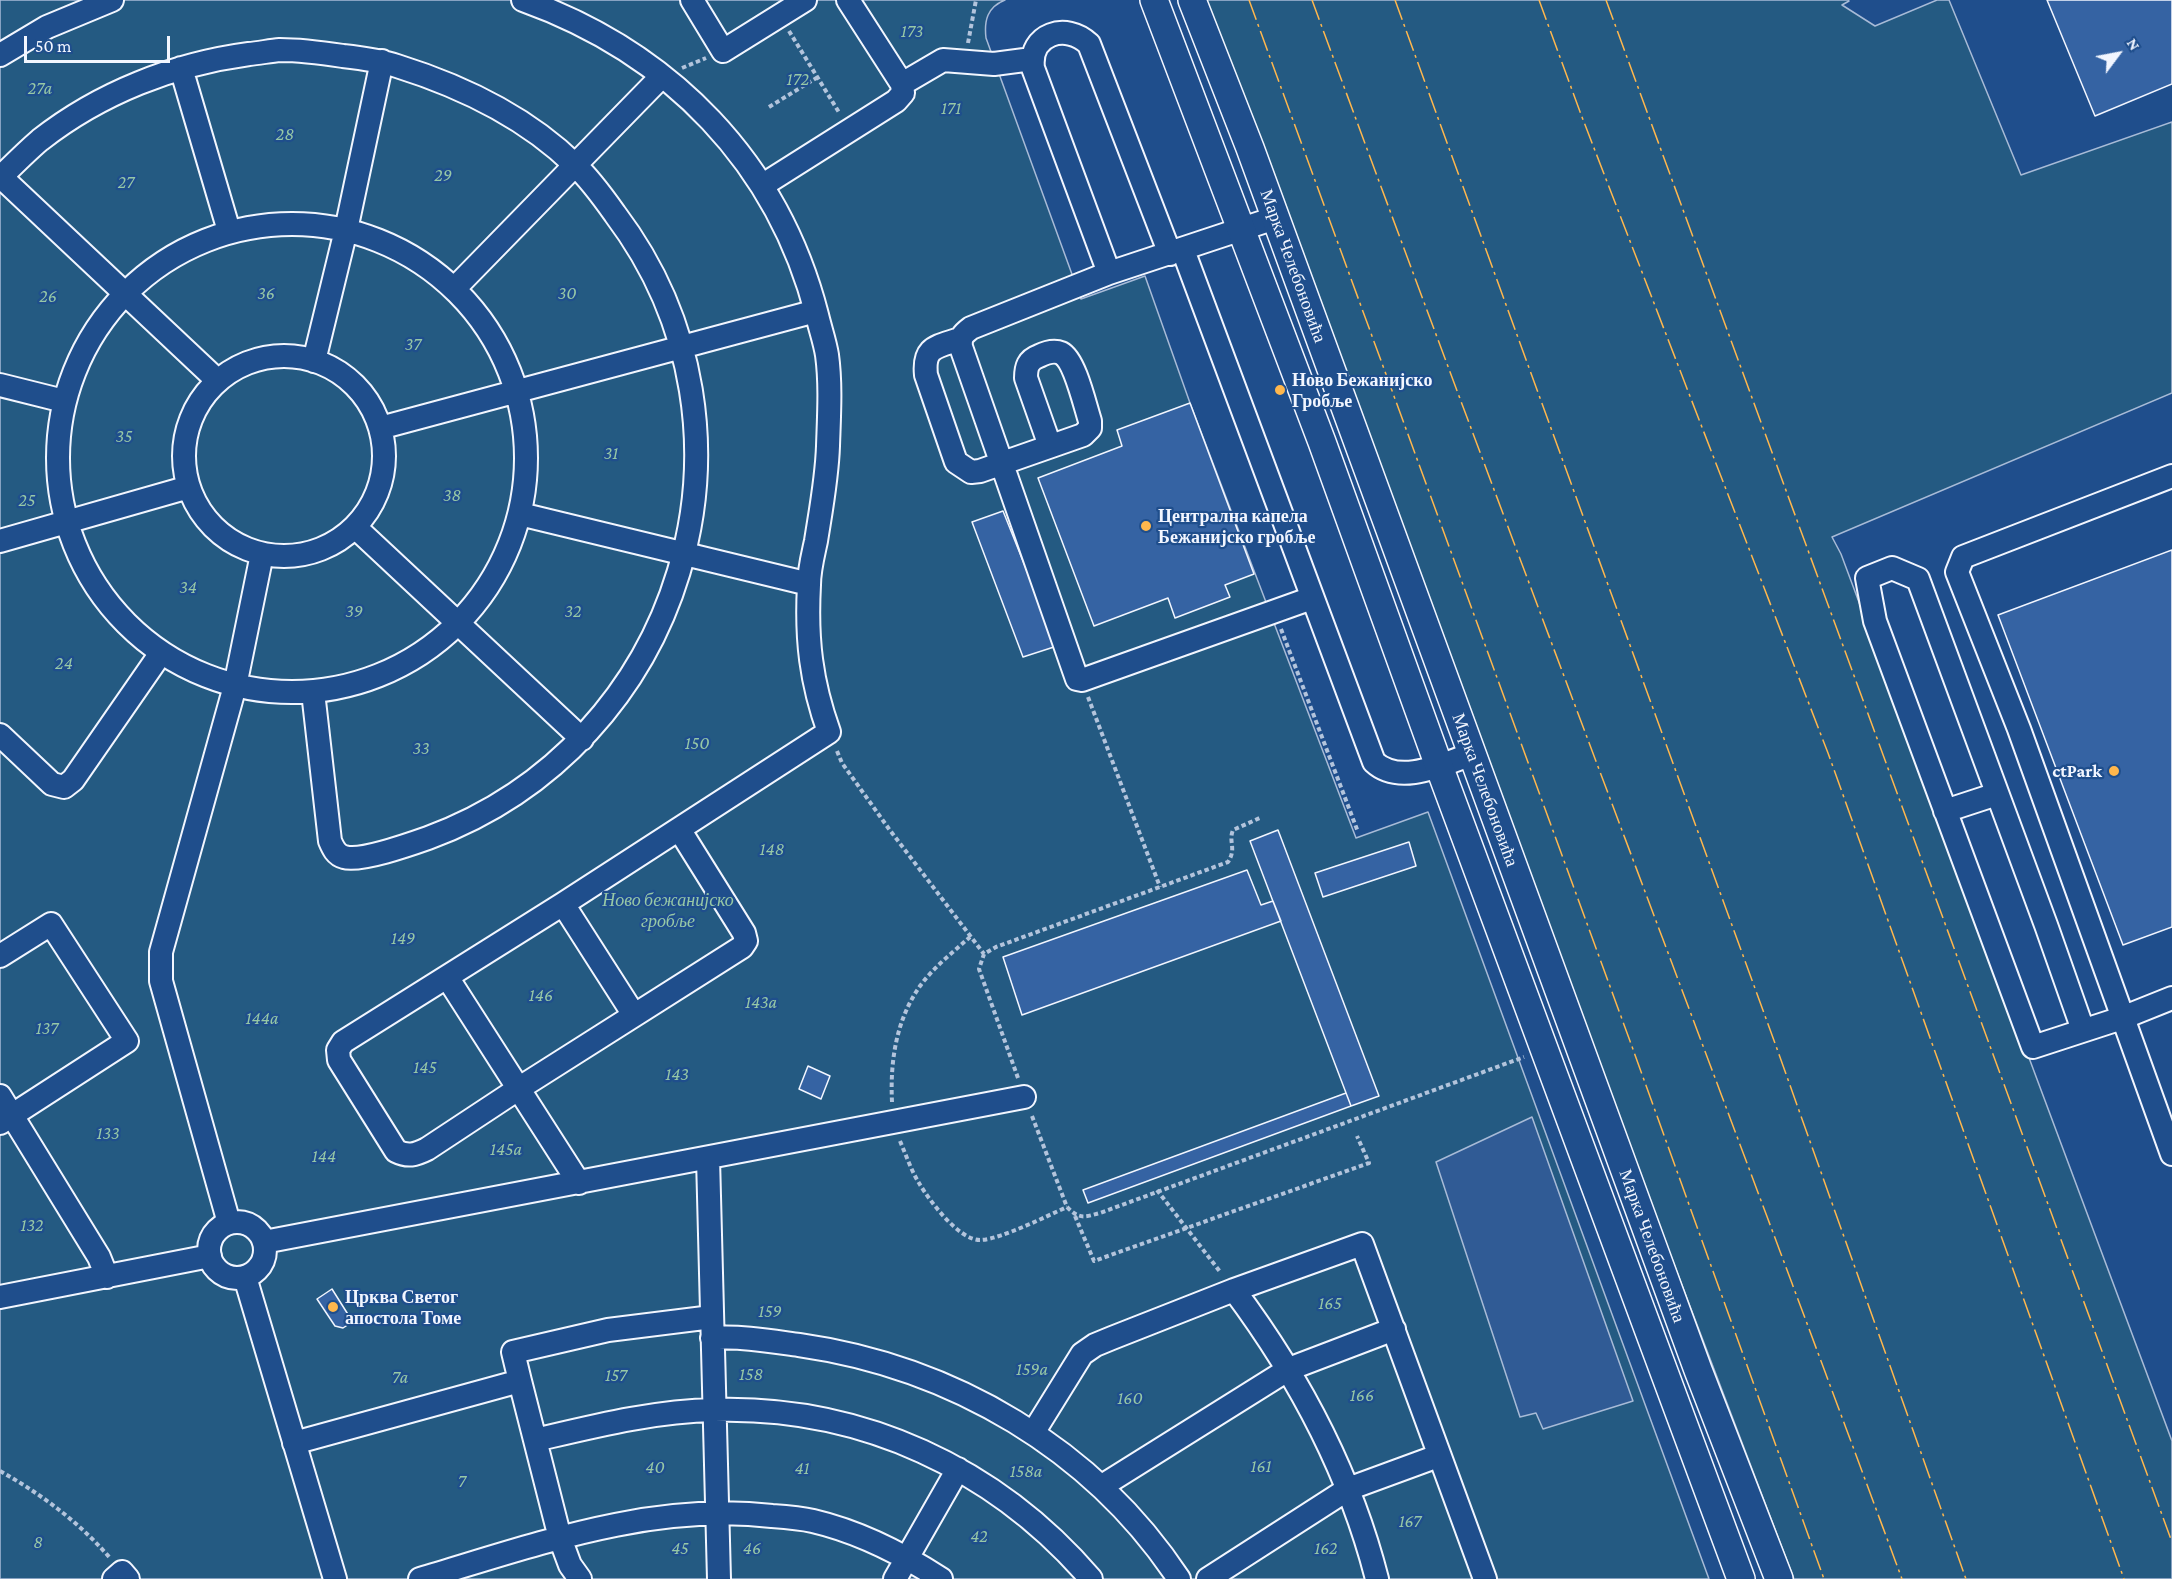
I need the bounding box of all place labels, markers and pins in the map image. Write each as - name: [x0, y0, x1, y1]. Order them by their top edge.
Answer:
- place label: Ново Бежанијско Гробље: [1292, 369, 1432, 412]
- marker: Ново Бежанијско Гробље: [1273, 383, 1287, 397]
- place label: Централна капела Бежанијско гробље: [1158, 505, 1315, 548]
- marker: Централна капела Бежанијско гробље: [1139, 519, 1153, 533]
- place label: ctPark: [2052, 760, 2102, 782]
- marker: ctPark: [2107, 764, 2121, 778]
- place label: Црква Светог апостола Томе: [345, 1286, 461, 1328]
- marker: Црква Светог апостола Томе: [326, 1300, 340, 1314]

